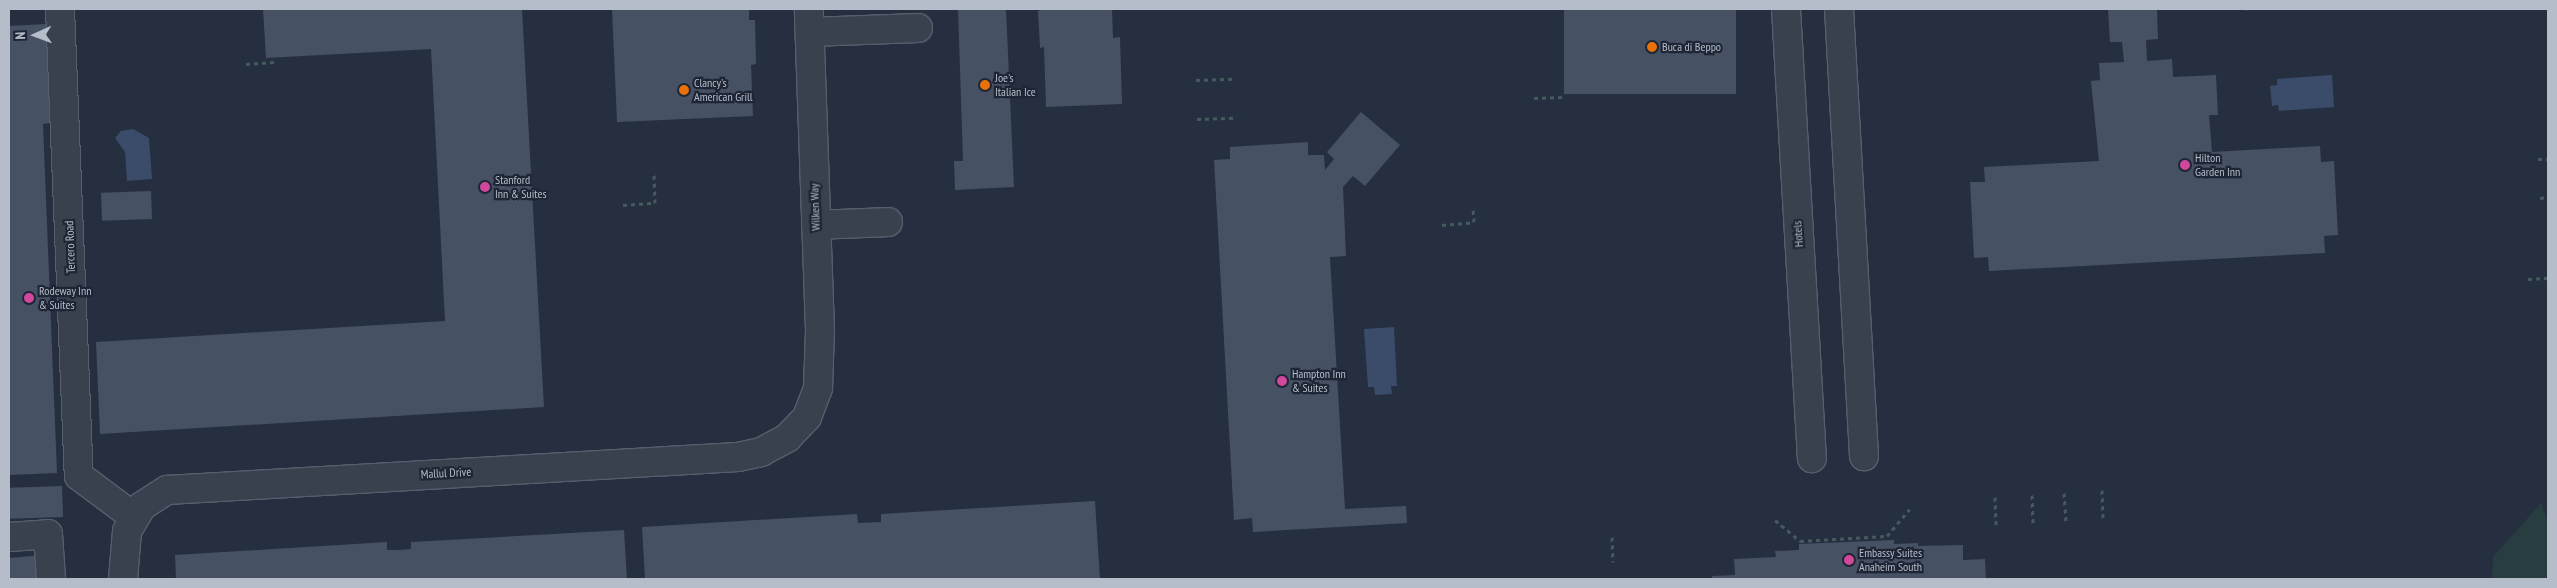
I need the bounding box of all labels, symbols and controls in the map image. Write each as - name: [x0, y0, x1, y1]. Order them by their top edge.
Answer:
- north arrow: [10, 10, 60, 60]
- text: N: [11, 31, 29, 40]
- place label: Buca di Beppo: [1662, 40, 1721, 54]
- marker: Buca di Beppo: [1646, 41, 1658, 53]
- place label: Joe's Italian Ice: [995, 71, 1036, 99]
- place label: Clancy's American Grill: [694, 76, 753, 104]
- marker: Joe's Italian Ice: [979, 79, 991, 91]
- marker: Clancy's American Grill: [678, 84, 690, 96]
- place label: Hilton Garden Inn: [2195, 151, 2240, 179]
- marker: Hilton Garden Inn: [2179, 159, 2191, 171]
- place label: Stanford Inn & Suites: [495, 173, 546, 201]
- marker: Stanford Inn & Suites: [479, 181, 491, 193]
- street label: Wilken Way: [807, 183, 823, 231]
- street label: Tercero Road: [62, 220, 78, 274]
- street label: Hotels: [1790, 220, 1806, 248]
- place label: Rodeway Inn & Suites: [39, 284, 92, 312]
- marker: Rodeway Inn & Suites: [23, 292, 35, 304]
- place label: Hampton Inn & Suites: [1292, 367, 1346, 395]
- marker: Hampton Inn & Suites: [1276, 375, 1288, 387]
- street label: Mallul Drive: [420, 464, 472, 482]
- place label: Embassy Suites Anaheim South: [1859, 546, 1922, 574]
- marker: Embassy Suites Anaheim South: [1843, 554, 1855, 566]

